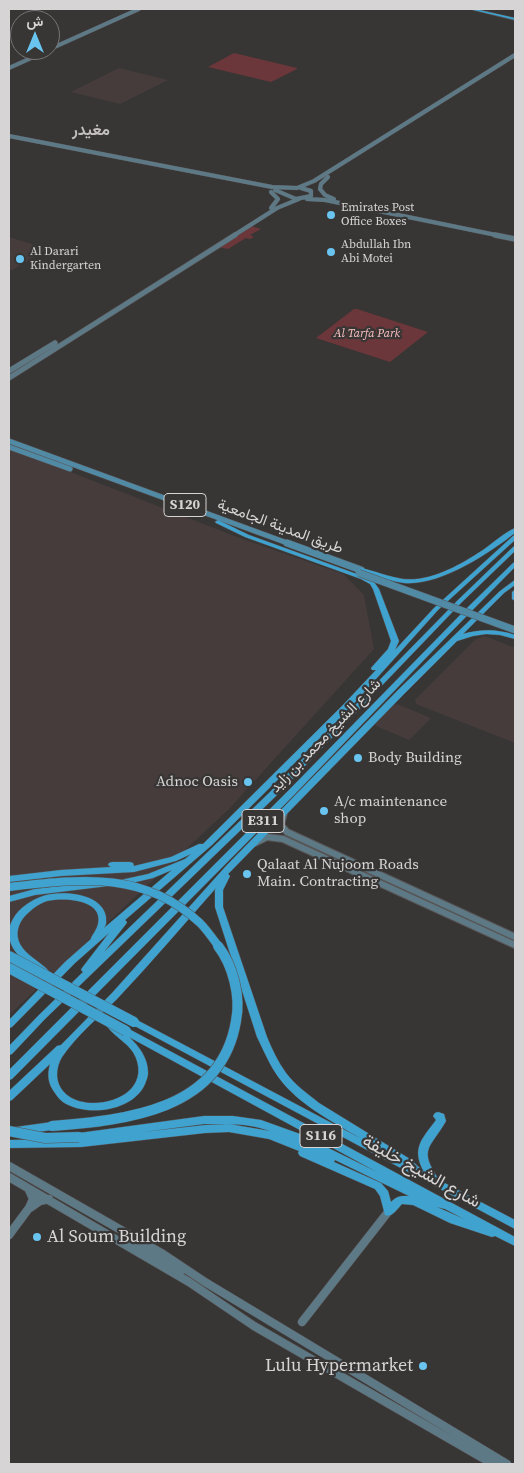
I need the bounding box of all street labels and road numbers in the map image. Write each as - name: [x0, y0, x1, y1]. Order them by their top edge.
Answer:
- road number: S120: [164, 494, 206, 516]
- street label: طريق المدينة الجامعية: [215, 496, 345, 558]
- street label: شارع الشيخ محمد بن زايد: [267, 675, 385, 797]
- road number: E311: [242, 809, 284, 832]
- road number: S116: [300, 1124, 342, 1148]
- street label: شارع الشيخ خليفة: [358, 1131, 484, 1213]

